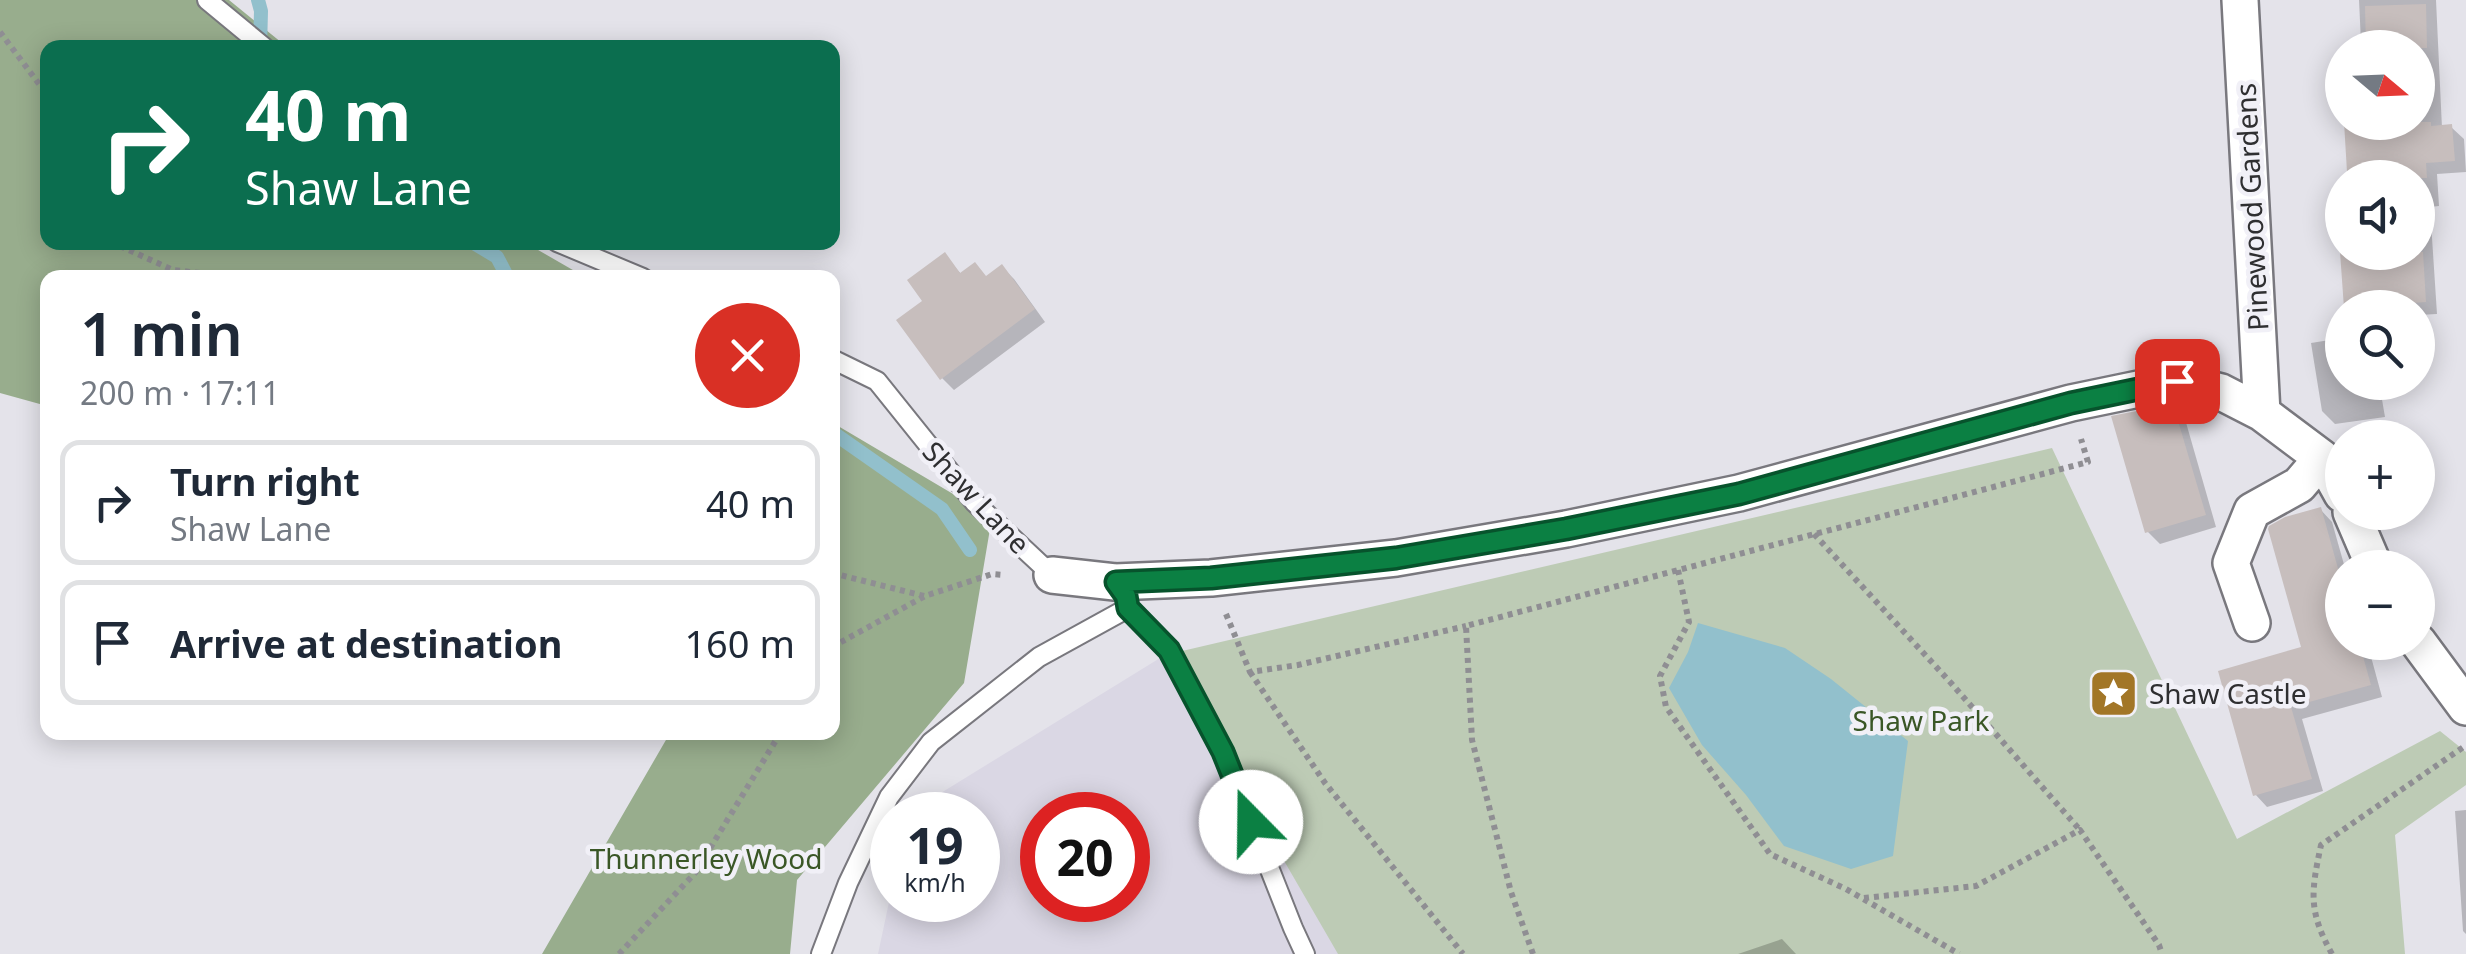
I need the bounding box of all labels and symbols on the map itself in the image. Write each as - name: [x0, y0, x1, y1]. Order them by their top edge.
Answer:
- north arrow: [2325, 30, 2435, 140]
- street label: Pinewood Gardens: [2226, 82, 2276, 332]
- pin: [2135, 339, 2220, 424]
- street label: Shaw Lane: [915, 432, 1039, 562]
- place icon: Shaw Castle: [2088, 667, 2140, 719]
- place label: Shaw Castle: [2149, 674, 2307, 712]
- park label: Shaw Park: [1853, 701, 1989, 739]
- position arrow: [1199, 770, 1303, 874]
- speed limit sign: 20: [1020, 792, 1150, 922]
- park label: Thunnerley Wood: [590, 839, 822, 877]

